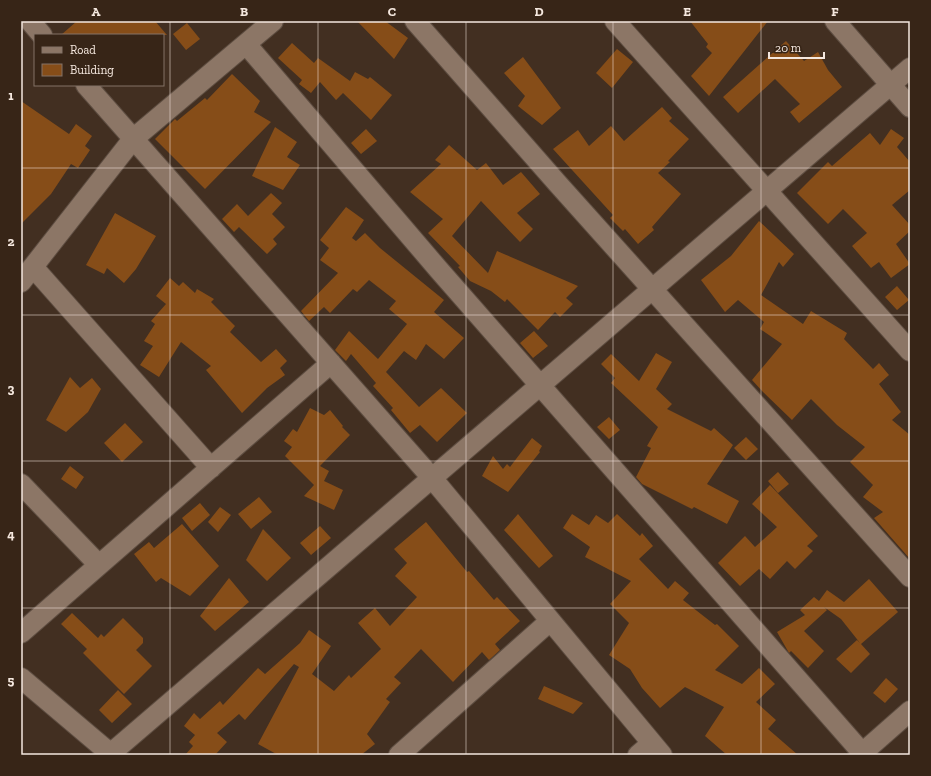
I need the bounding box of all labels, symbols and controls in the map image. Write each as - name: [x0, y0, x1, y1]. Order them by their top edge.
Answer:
- text: A: [92, 4, 101, 19]
- text: B: [240, 4, 248, 19]
- text: C: [388, 4, 396, 19]
- text: D: [534, 4, 544, 19]
- text: E: [683, 4, 691, 19]
- text: F: [831, 4, 839, 19]
- legend: [34, 34, 164, 86]
- scale bar: [769, 34, 824, 60]
- text: 20 m: [775, 41, 802, 55]
- text: Road: [70, 43, 96, 57]
- text: Building: [70, 63, 114, 77]
- text: 1: [8, 88, 14, 103]
- text: 2: [8, 234, 15, 249]
- text: 3: [8, 381, 15, 396]
- text: 4: [7, 527, 15, 542]
- text: 5: [8, 673, 15, 688]

